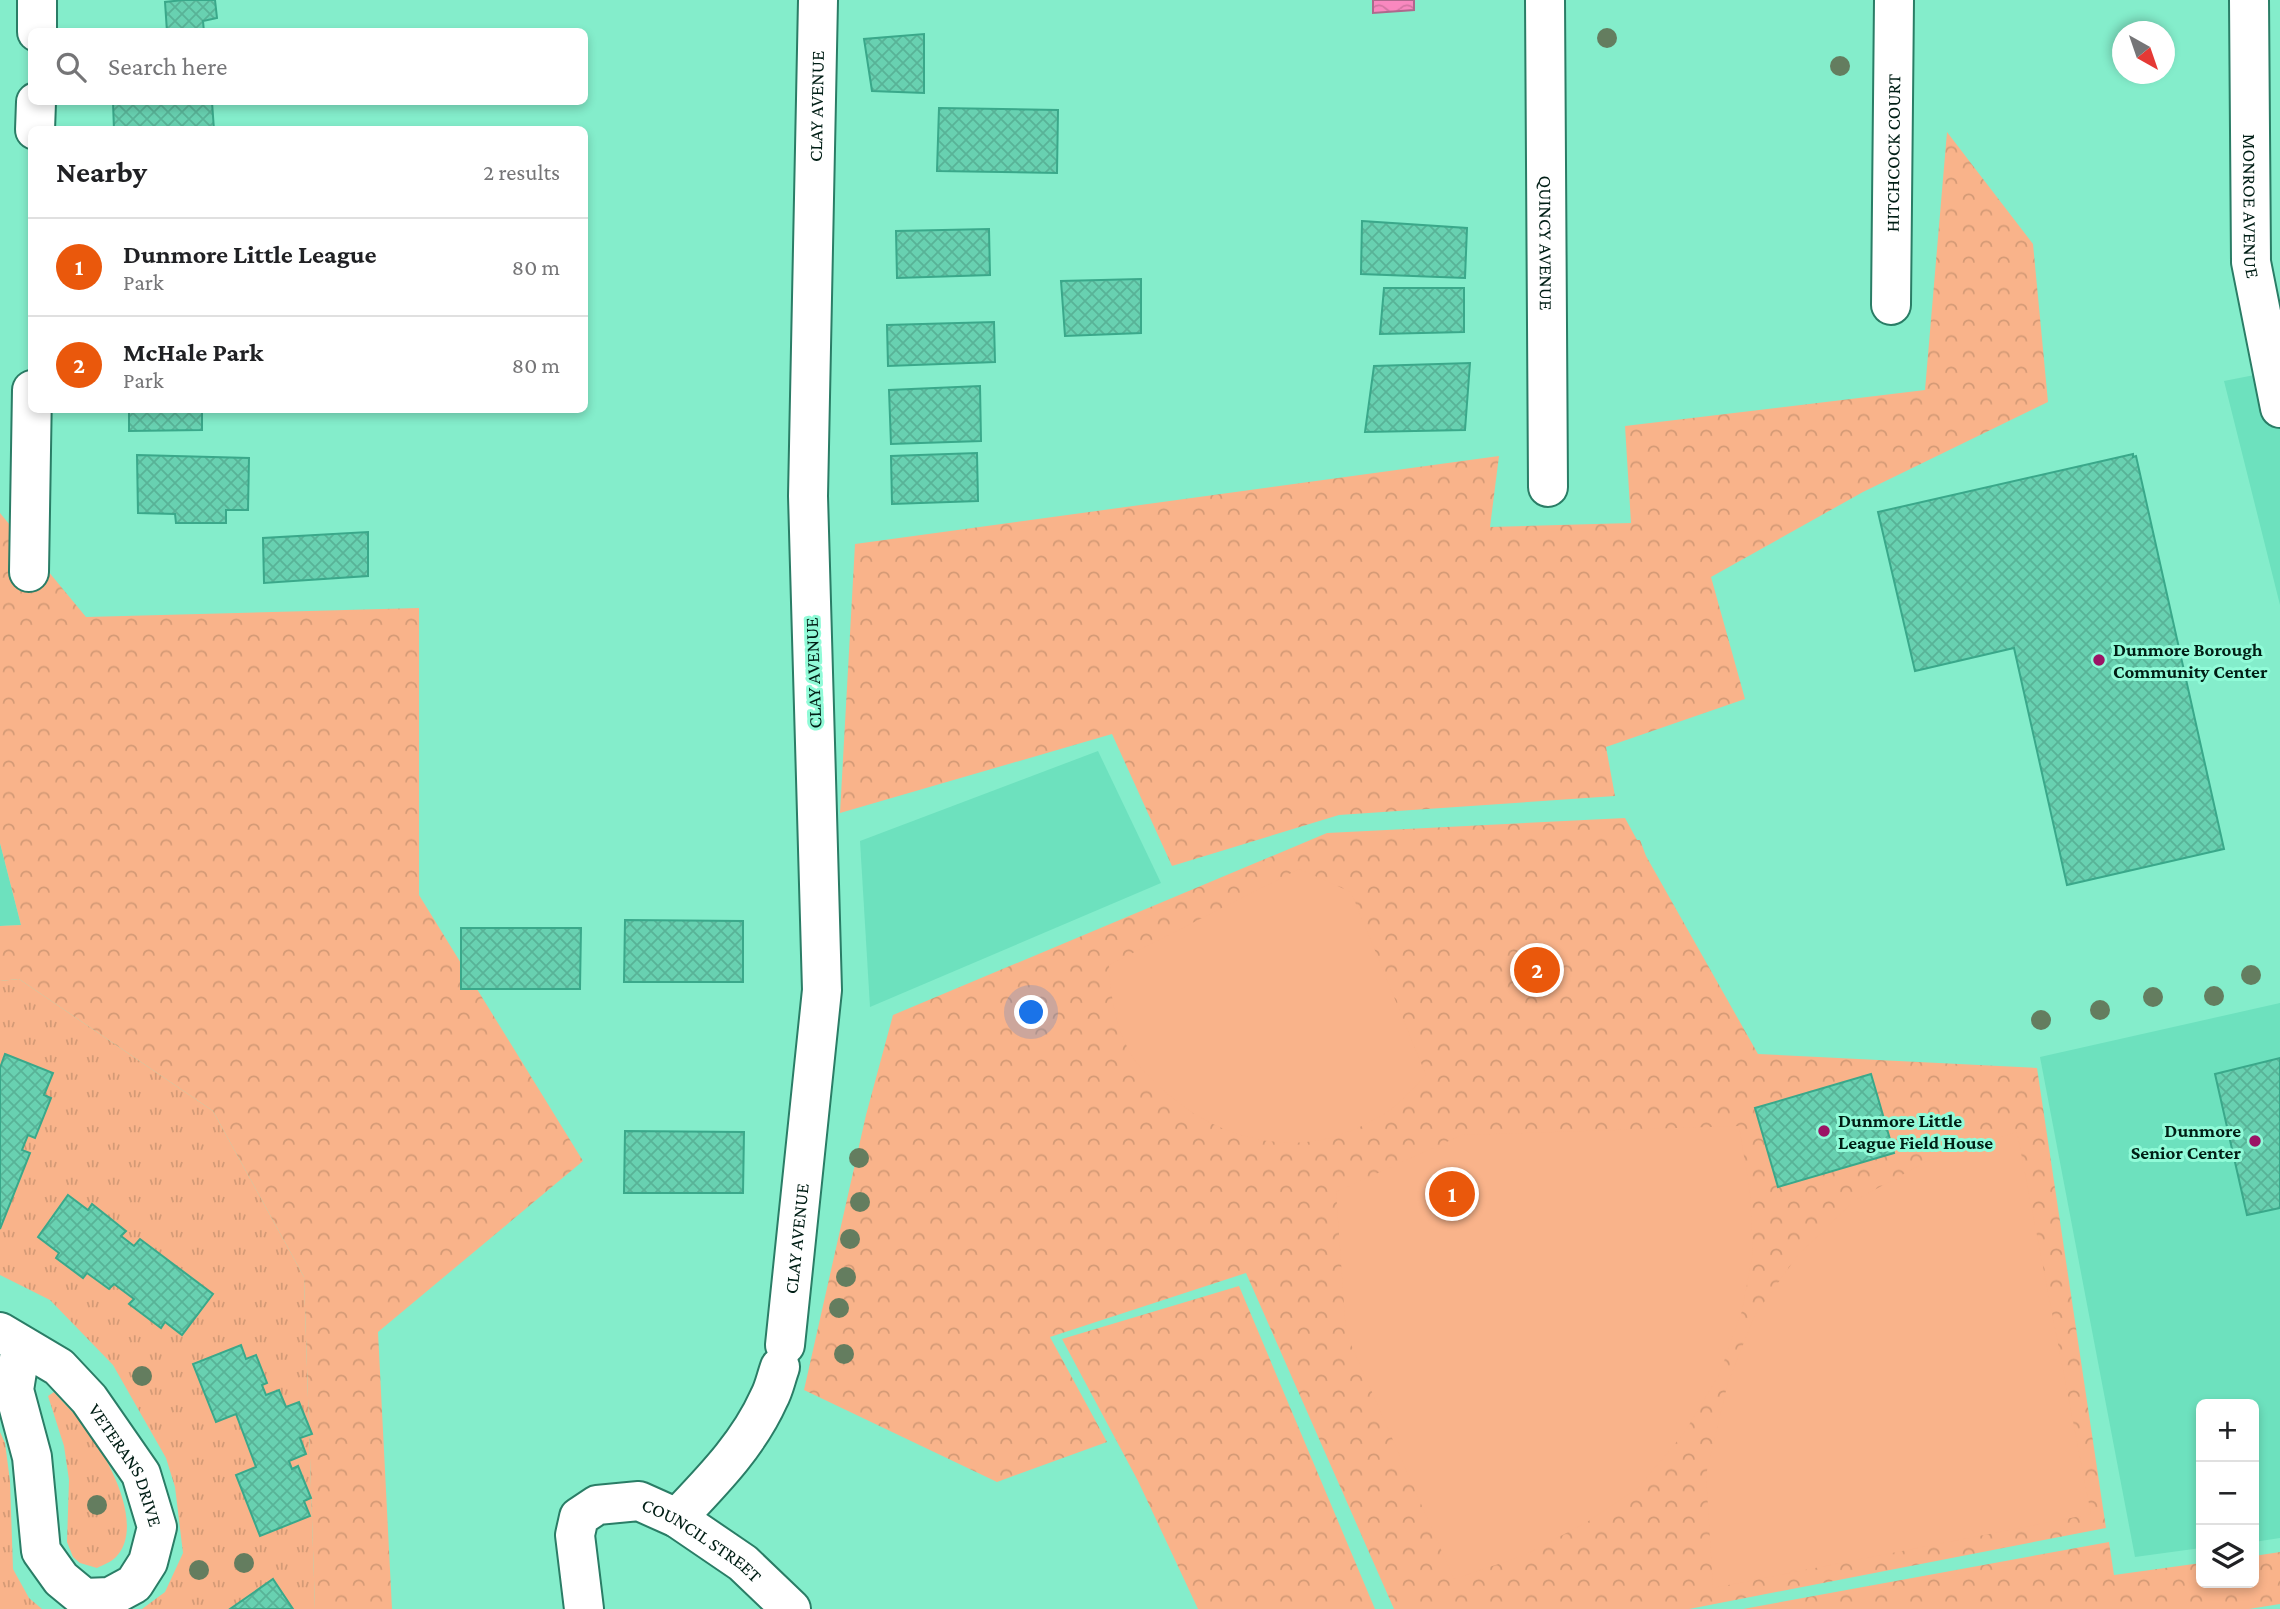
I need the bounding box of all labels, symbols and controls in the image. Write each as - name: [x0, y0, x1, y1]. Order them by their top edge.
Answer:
- north arrow: [2112, 21, 2175, 84]
- search box: [28, 28, 588, 105]
- icon: search: [52, 48, 90, 86]
- street label: CLAY AVENUE: [804, 50, 827, 162]
- text: Search here: [108, 52, 227, 81]
- street label: HITCHCOCK COURT: [1881, 73, 1904, 232]
- street label: MONROE AVENUE: [2240, 134, 2264, 280]
- text: Nearby: [56, 155, 147, 188]
- text: 2 results: [483, 159, 560, 185]
- street label: QUINCY AVENUE: [1536, 175, 1557, 311]
- text: Dunmore Little League: [123, 240, 377, 269]
- text: 1: [75, 254, 83, 280]
- text: 80 m: [512, 254, 560, 280]
- text: Park: [123, 269, 164, 295]
- text: McHale Park: [123, 338, 263, 367]
- text: 2: [73, 352, 85, 378]
- text: 80 m: [512, 352, 560, 378]
- text: Park: [123, 367, 164, 393]
- street label: CLAY AVENUE: [801, 617, 825, 729]
- place label: Dunmore Borough Community Center: [2113, 639, 2268, 682]
- marker: Dunmore Borough Community Center: [2091, 652, 2107, 668]
- pin: 2: [1514, 944, 1560, 996]
- your location: [1014, 995, 1048, 1029]
- place label: Dunmore Little League Field House: [1838, 1110, 1993, 1153]
- place label: Dunmore Senior Center: [2131, 1120, 2241, 1163]
- marker: Dunmore Little League Field House: [1816, 1123, 1832, 1139]
- marker: Dunmore Senior Center: [2247, 1133, 2263, 1149]
- pin: 1: [1429, 1168, 1475, 1220]
- street label: CLAY AVENUE: [780, 1182, 812, 1295]
- street label: VETERANS DRIVE: [85, 1399, 167, 1529]
- map controls: [2196, 1399, 2259, 1588]
- button: +: [2196, 1399, 2259, 1462]
- button: −: [2196, 1462, 2259, 1525]
- street label: COUNCIL STREET: [639, 1493, 767, 1587]
- button: layers: [2196, 1525, 2259, 1588]

